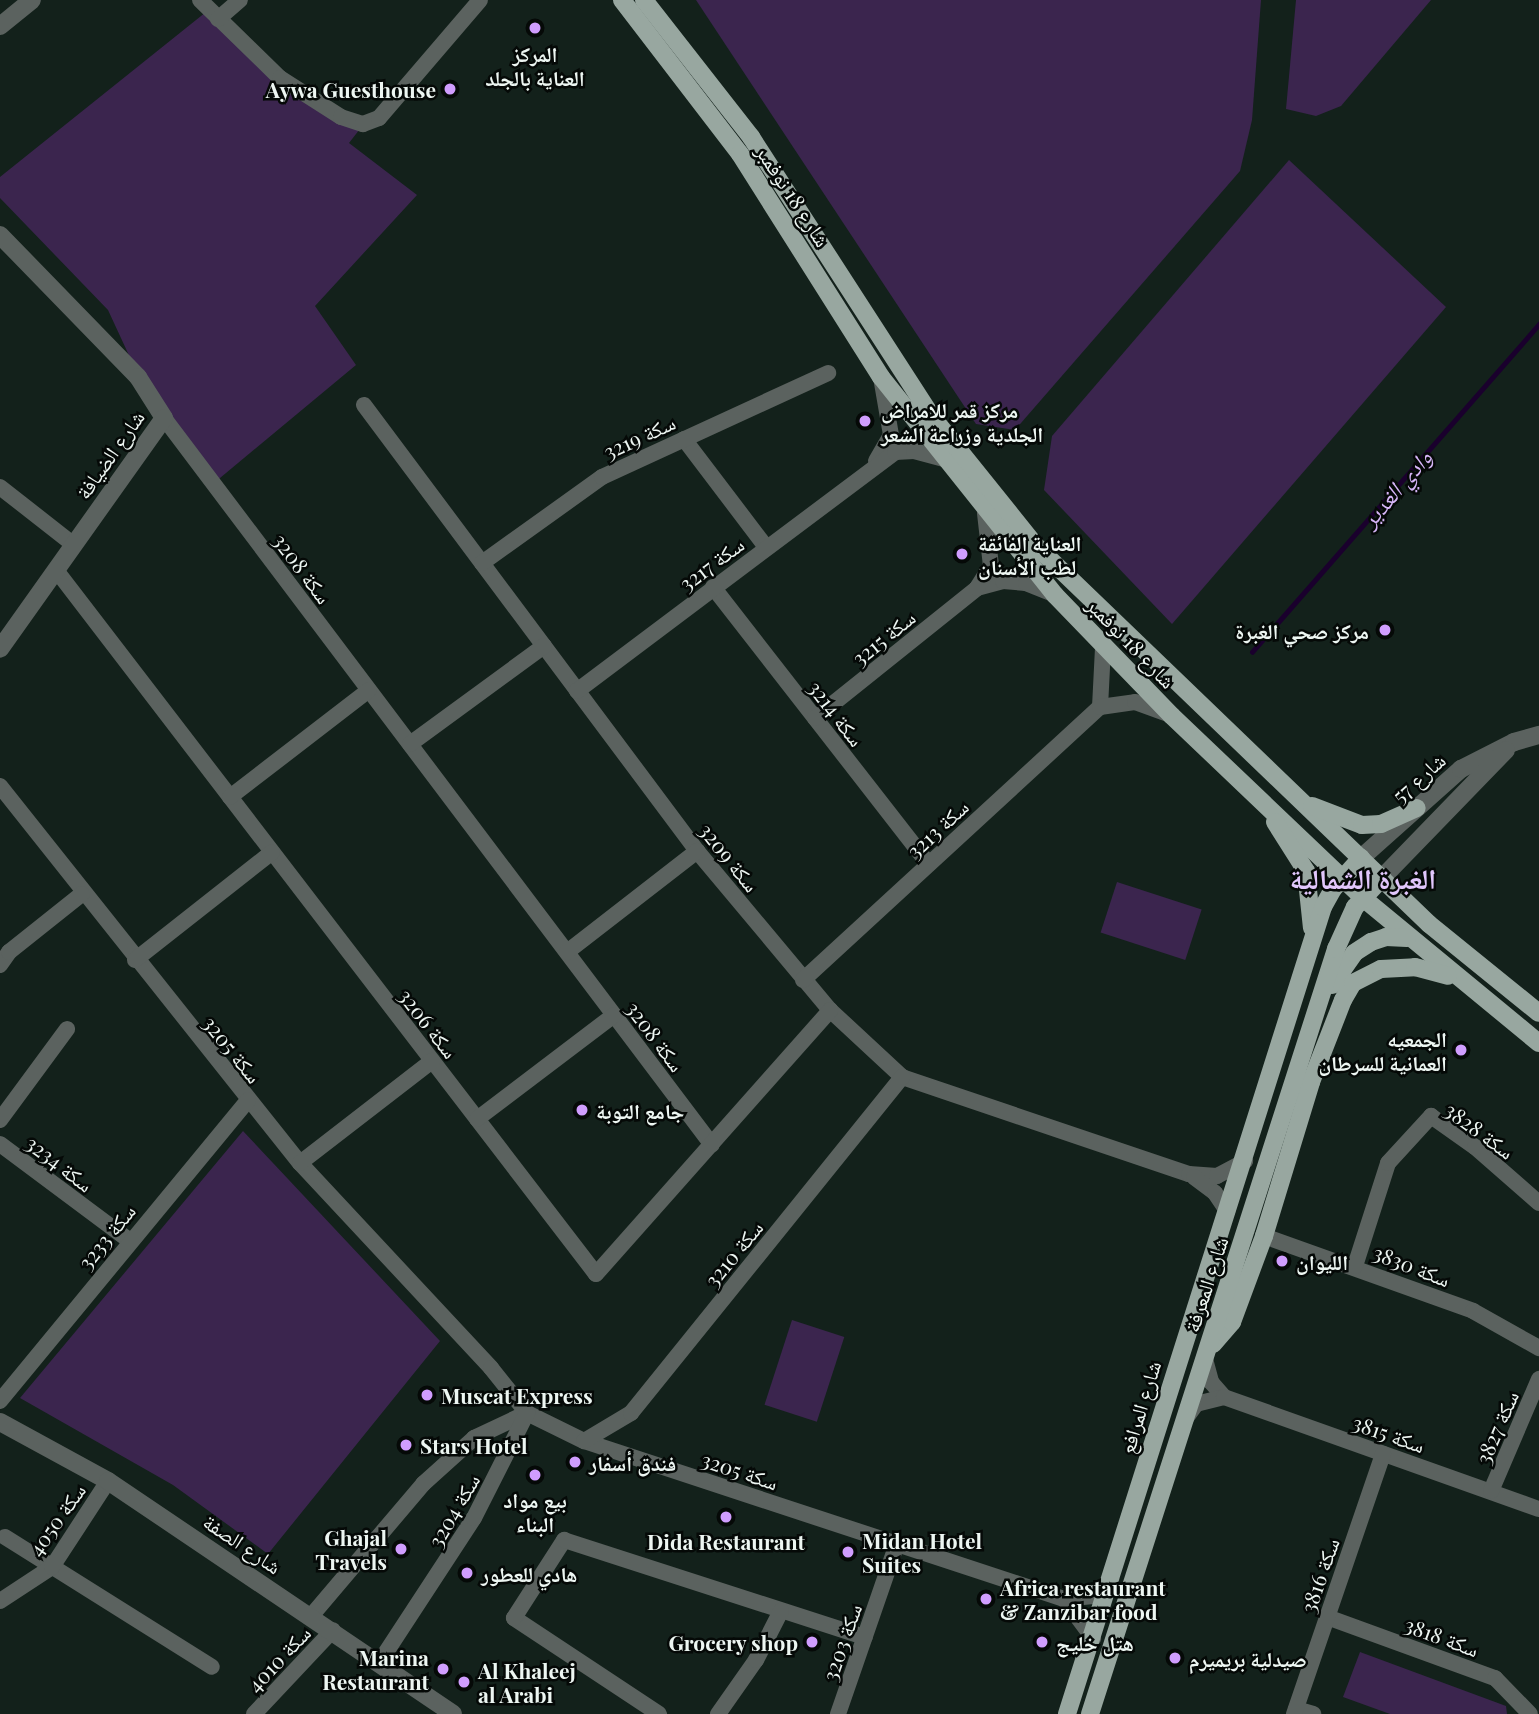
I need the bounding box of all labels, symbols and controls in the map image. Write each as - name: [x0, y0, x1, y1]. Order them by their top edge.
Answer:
- marker: المركز العناية بالجلد: [525, 18, 545, 38]
- place label: المركز العناية بالجلد: [485, 40, 585, 90]
- place label: Aywa Guesthouse: [266, 76, 436, 102]
- marker: Aywa Guesthouse: [442, 81, 458, 97]
- street label: شارع 18 نوفمبر: [752, 139, 836, 251]
- place label: مركز قمر للامراض الجلدية وزراعة الشعر: [881, 396, 1043, 446]
- street label: شارع الضيافة: [69, 405, 149, 503]
- street label: سكة 3219: [599, 408, 679, 464]
- marker: مركز قمر للامراض الجلدية وزراعة الشعر: [855, 411, 875, 431]
- water label: وادي الغدير: [1355, 444, 1437, 532]
- street label: سكة 3208: [268, 528, 338, 608]
- place label: العناية الفائقة لطب الأسنان: [978, 529, 1081, 579]
- street label: سكة 3217: [674, 531, 748, 595]
- marker: العناية الفائقة لطب الأسنان: [952, 544, 972, 564]
- street label: شارع 18 نوفمبر: [1082, 591, 1182, 693]
- street label: سكة 3215: [846, 604, 920, 670]
- place label: مركز صحي الغبرة: [1235, 617, 1369, 643]
- marker: مركز صحي الغبرة: [1375, 620, 1395, 640]
- street label: سكة 3214: [804, 675, 870, 751]
- street label: شارع 57: [1386, 747, 1450, 807]
- street label: سكة 3213: [901, 793, 973, 863]
- street label: سكة 3209: [695, 818, 765, 896]
- district label: الغبرة الشمالية: [1290, 861, 1436, 895]
- street label: سكة 3206: [394, 983, 464, 1063]
- street label: سكة 3208: [621, 996, 691, 1076]
- street label: سكة 3205: [198, 1010, 268, 1088]
- place label: الجمعيه العمانية للسرطان: [1318, 1025, 1447, 1075]
- marker: الجمعيه العمانية للسرطان: [1453, 1042, 1469, 1058]
- street label: سكة 3828: [1440, 1096, 1520, 1164]
- place label: جامع التوبة: [596, 1097, 684, 1123]
- marker: جامع التوبة: [574, 1102, 590, 1118]
- street label: سكة 3234: [21, 1130, 99, 1196]
- street label: سكة 3233: [72, 1198, 140, 1274]
- street label: سكة 3210: [699, 1215, 767, 1291]
- street label: شارع المعرفة: [1178, 1233, 1232, 1335]
- street label: سكة 3830: [1370, 1239, 1454, 1291]
- place label: الليوان: [1296, 1248, 1348, 1274]
- marker: الليوان: [1274, 1253, 1290, 1269]
- street label: شارع المرافع: [1113, 1358, 1165, 1456]
- place label: Muscat Express: [441, 1382, 593, 1408]
- marker: Muscat Express: [419, 1387, 435, 1403]
- street label: سكة 3827: [1469, 1387, 1523, 1467]
- street label: سكة 3815: [1350, 1409, 1428, 1457]
- place label: Stars Hotel: [420, 1432, 528, 1458]
- marker: Stars Hotel: [398, 1437, 414, 1453]
- street label: سكة 3205: [699, 1446, 781, 1494]
- place label: فندق أسفار: [589, 1449, 676, 1475]
- marker: فندق أسفار: [567, 1454, 583, 1470]
- marker: بيع مواد البناء: [527, 1467, 543, 1483]
- street label: سكة 3204: [422, 1469, 484, 1551]
- street label: سكة 4050: [22, 1478, 90, 1560]
- place label: بيع مواد البناء: [503, 1486, 567, 1536]
- street label: شارع الصفة: [199, 1508, 287, 1578]
- marker: Dida Restaurant: [718, 1509, 734, 1525]
- place label: Ghajal Travels: [315, 1524, 387, 1574]
- place label: Midan Hotel Suites: [862, 1527, 982, 1577]
- place label: Dida Restaurant: [647, 1528, 805, 1554]
- street label: سكة 3816: [1295, 1534, 1343, 1616]
- marker: Ghajal Travels: [393, 1541, 409, 1557]
- marker: Midan Hotel Suites: [840, 1544, 856, 1560]
- place label: هادي للعطور: [481, 1560, 577, 1586]
- marker: هادي للعطور: [459, 1565, 475, 1581]
- place label: Africa restaurant & Zanzibar food: [1000, 1574, 1166, 1624]
- marker: Africa restaurant & Zanzibar food: [978, 1591, 994, 1607]
- street label: سكة 3203: [816, 1600, 866, 1684]
- street label: سكة 3818: [1401, 1611, 1483, 1661]
- street label: سكة 4010: [241, 1620, 315, 1696]
- place label: Grocery shop: [668, 1629, 798, 1655]
- place label: هتل خلیج: [1056, 1629, 1134, 1655]
- marker: Grocery shop: [804, 1634, 820, 1650]
- marker: هتل خلیج: [1034, 1634, 1050, 1650]
- place label: Marina Restaurant: [322, 1644, 429, 1694]
- place label: صيدلية بريميرم: [1189, 1645, 1307, 1671]
- marker: صيدلية بريميرم: [1167, 1650, 1183, 1666]
- place label: Al Khaleej al Arabi: [478, 1657, 576, 1707]
- marker: Marina Restaurant: [435, 1661, 451, 1677]
- marker: Al Khaleej al Arabi: [456, 1674, 472, 1690]

